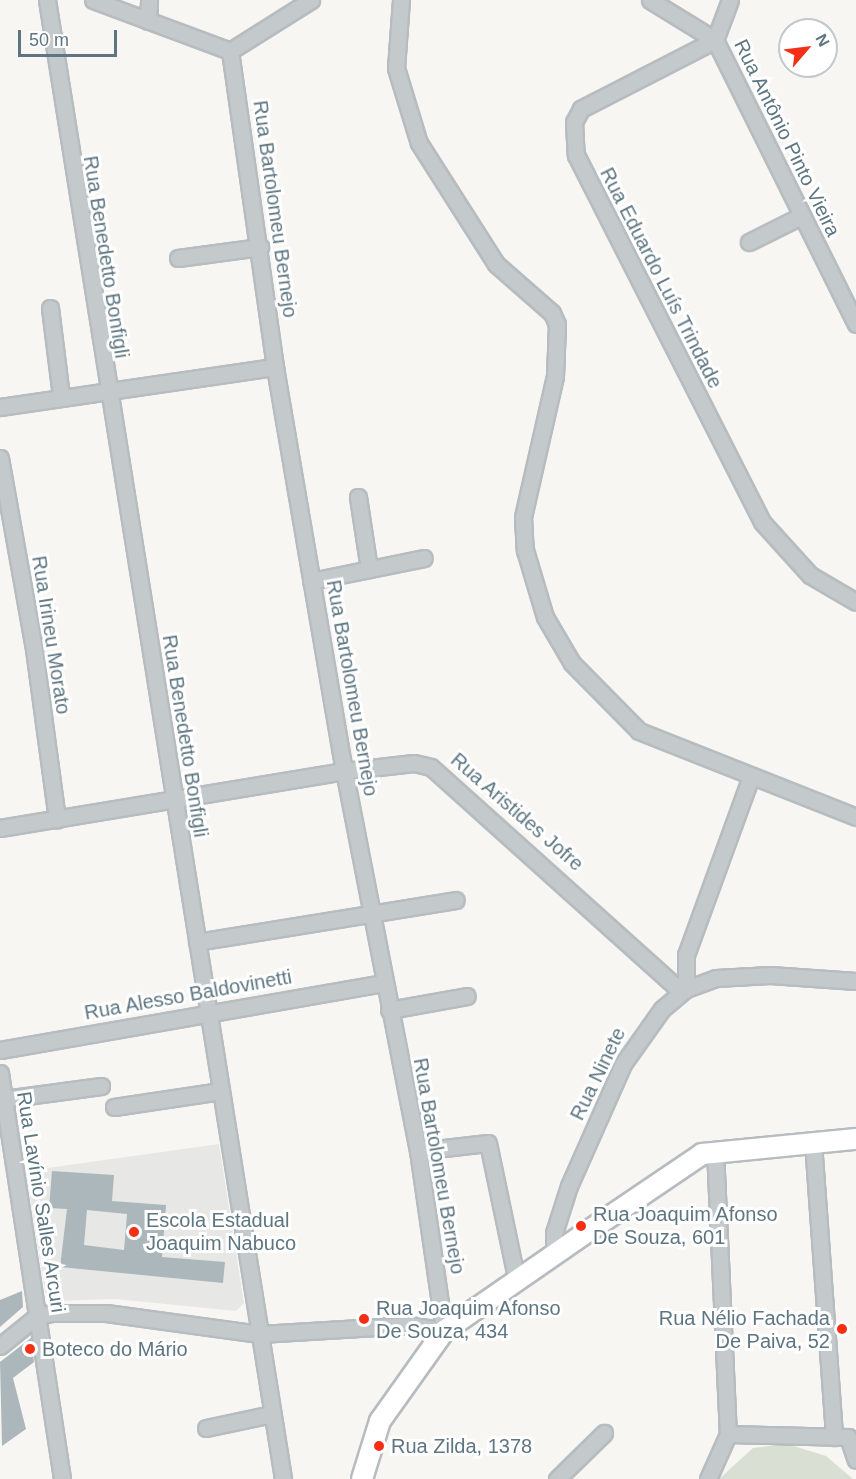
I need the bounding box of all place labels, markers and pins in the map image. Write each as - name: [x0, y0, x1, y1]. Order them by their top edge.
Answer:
- place label: Rua Joaquim Afonso De Souza, 601: [593, 1202, 779, 1249]
- place label: Escola Estadual Joaquim Nabuco: [146, 1208, 296, 1255]
- marker: Rua Joaquim Afonso De Souza, 601: [574, 1219, 588, 1233]
- marker: Escola Estadual Joaquim Nabuco: [127, 1225, 141, 1239]
- place label: Rua Joaquim Afonso De Souza, 434: [376, 1296, 562, 1343]
- place label: Rua Nélio Fachada De Paiva, 52: [659, 1306, 830, 1353]
- marker: Rua Joaquim Afonso De Souza, 434: [357, 1312, 371, 1326]
- marker: Rua Nélio Fachada De Paiva, 52: [835, 1322, 849, 1336]
- place label: Boteco do Mário: [42, 1337, 188, 1361]
- marker: Boteco do Mário: [23, 1342, 37, 1356]
- place label: Rua Zilda, 1378: [391, 1434, 532, 1458]
- marker: Rua Zilda, 1378: [372, 1439, 386, 1453]

